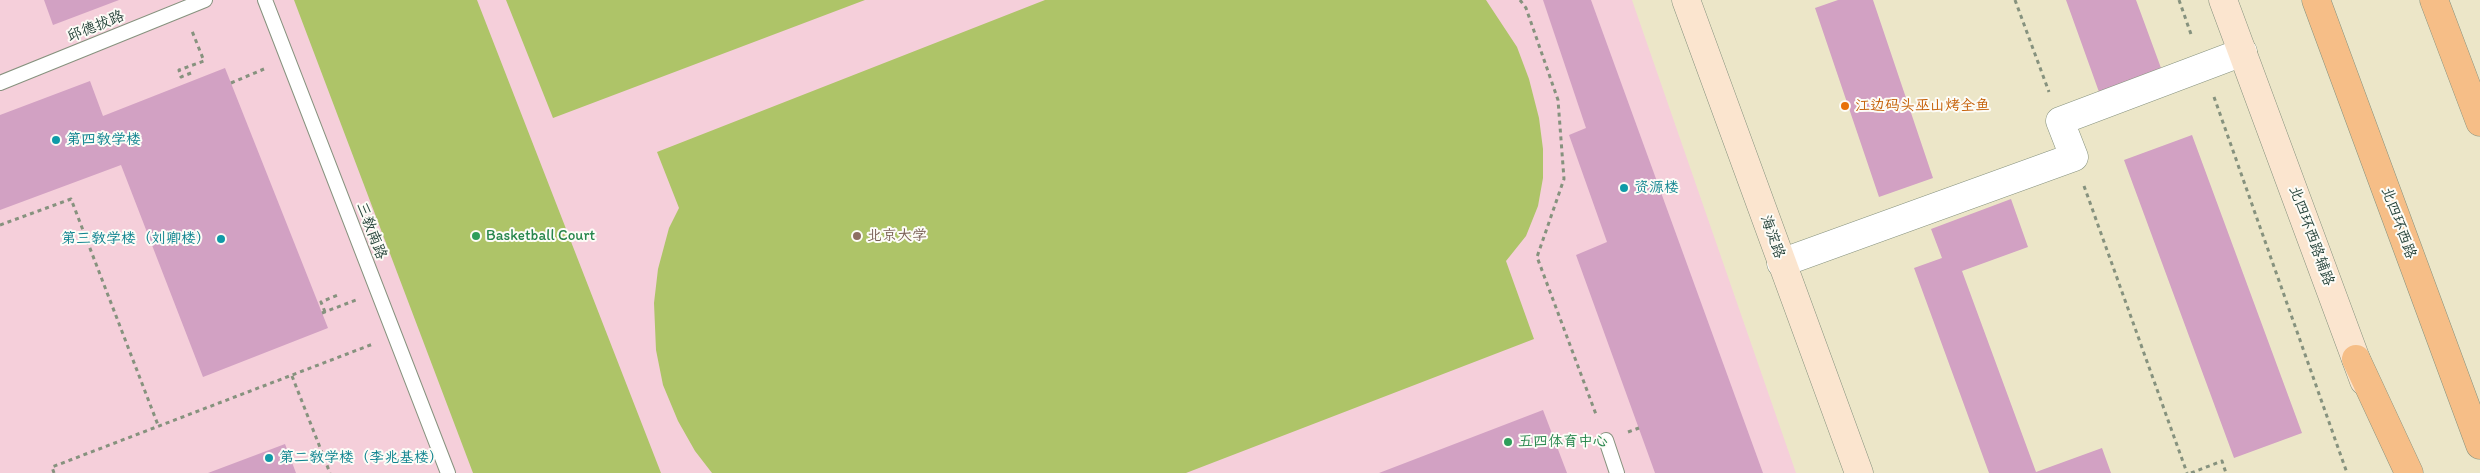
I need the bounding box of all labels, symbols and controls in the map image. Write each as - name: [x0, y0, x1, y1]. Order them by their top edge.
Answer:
- street label: 邱德拔路: [65, 7, 127, 47]
- place label: 江边码头巫山烤全鱼: [1855, 97, 1990, 115]
- marker: 江边码头巫山烤全鱼: [1839, 100, 1851, 112]
- place label: 第四教学楼: [66, 131, 141, 149]
- marker: 第四教学楼: [50, 134, 62, 146]
- place label: 资源楼: [1634, 179, 1679, 197]
- marker: 资源楼: [1618, 182, 1630, 194]
- street label: 北四环西路辅路: [2285, 184, 2337, 288]
- street label: 北四环西路: [2377, 185, 2419, 261]
- street label: 三教南路: [352, 200, 390, 262]
- street label: 海淀路: [1756, 213, 1788, 261]
- place label: Basketball Court: [486, 227, 595, 245]
- place label: 北京大学: [867, 227, 927, 245]
- place label: 第三教学楼（刘卿楼）: [61, 230, 211, 248]
- marker: Basketball Court: [470, 230, 482, 242]
- marker: 北京大学: [851, 230, 863, 242]
- marker: 第三教学楼（刘卿楼）: [215, 233, 227, 245]
- place label: 五四体育中心: [1518, 433, 1608, 451]
- marker: 五四体育中心: [1502, 436, 1514, 448]
- place label: 第二教学楼（李兆基楼）: [279, 449, 444, 467]
- marker: 第二教学楼（李兆基楼）: [263, 452, 275, 464]

